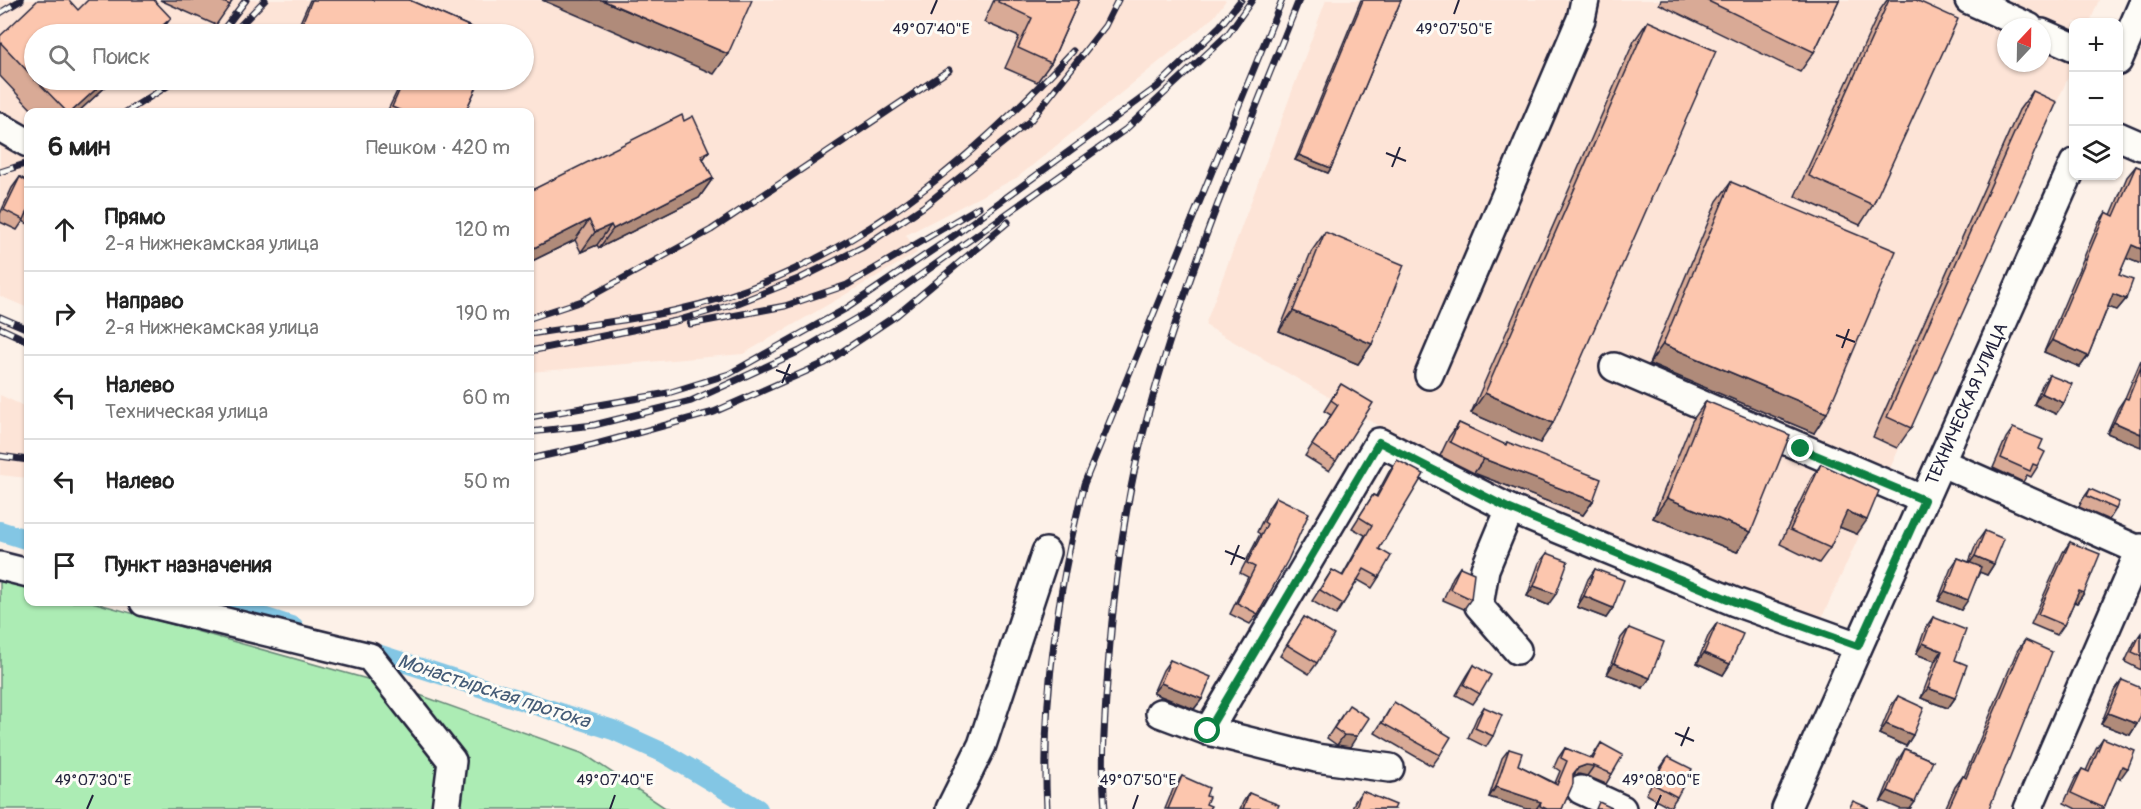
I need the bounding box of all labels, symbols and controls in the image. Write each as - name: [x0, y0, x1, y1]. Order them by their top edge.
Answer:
- north arrow: [1997, 18, 2051, 72]
- map controls: [2069, 18, 2123, 180]
- button: +: [2069, 18, 2123, 72]
- text: 49°07'40"E: [893, 20, 970, 39]
- text: 49°07'50"E: [1416, 20, 1492, 39]
- search box: [24, 24, 534, 90]
- icon: search: [45, 41, 78, 74]
- text: Поиск: [93, 43, 150, 71]
- button: −: [2069, 72, 2123, 126]
- button: layers: [2069, 126, 2123, 180]
- text: 6 мин: [48, 131, 110, 163]
- text: Пешком · 420 m: [366, 135, 510, 160]
- text: Прямо: [105, 203, 165, 231]
- icon: ahead: [48, 213, 81, 246]
- text: 120 m: [455, 217, 510, 242]
- text: 2-я Нижнекамская улица: [105, 231, 319, 256]
- text: Направо: [105, 287, 184, 315]
- icon: right: [48, 297, 81, 330]
- text: 190 m: [456, 301, 510, 326]
- text: 2-я Нижнекамская улица: [105, 315, 319, 340]
- street label: ТЕХНИЧЕСКАЯ УЛИЦА: [1921, 319, 2013, 489]
- text: Налево: [105, 371, 174, 399]
- icon: left: [48, 381, 81, 414]
- text: 60 m: [463, 385, 510, 410]
- text: Техническая улица: [105, 399, 268, 424]
- route end: [1787, 435, 1813, 461]
- icon: left: [48, 465, 81, 498]
- text: Налево: [105, 467, 174, 495]
- text: 50 m: [463, 469, 510, 494]
- icon: arrive: [48, 549, 81, 582]
- text: Пункт назначения: [105, 551, 272, 579]
- water label: Монастырская протока: [395, 648, 595, 734]
- route start: [1194, 717, 1220, 743]
- text: 49°07'30"E: [55, 771, 132, 790]
- text: 49°07'40"E: [577, 771, 654, 790]
- text: 49°07'50"E: [1100, 771, 1176, 790]
- text: 49°08'00"E: [1622, 771, 1700, 790]

